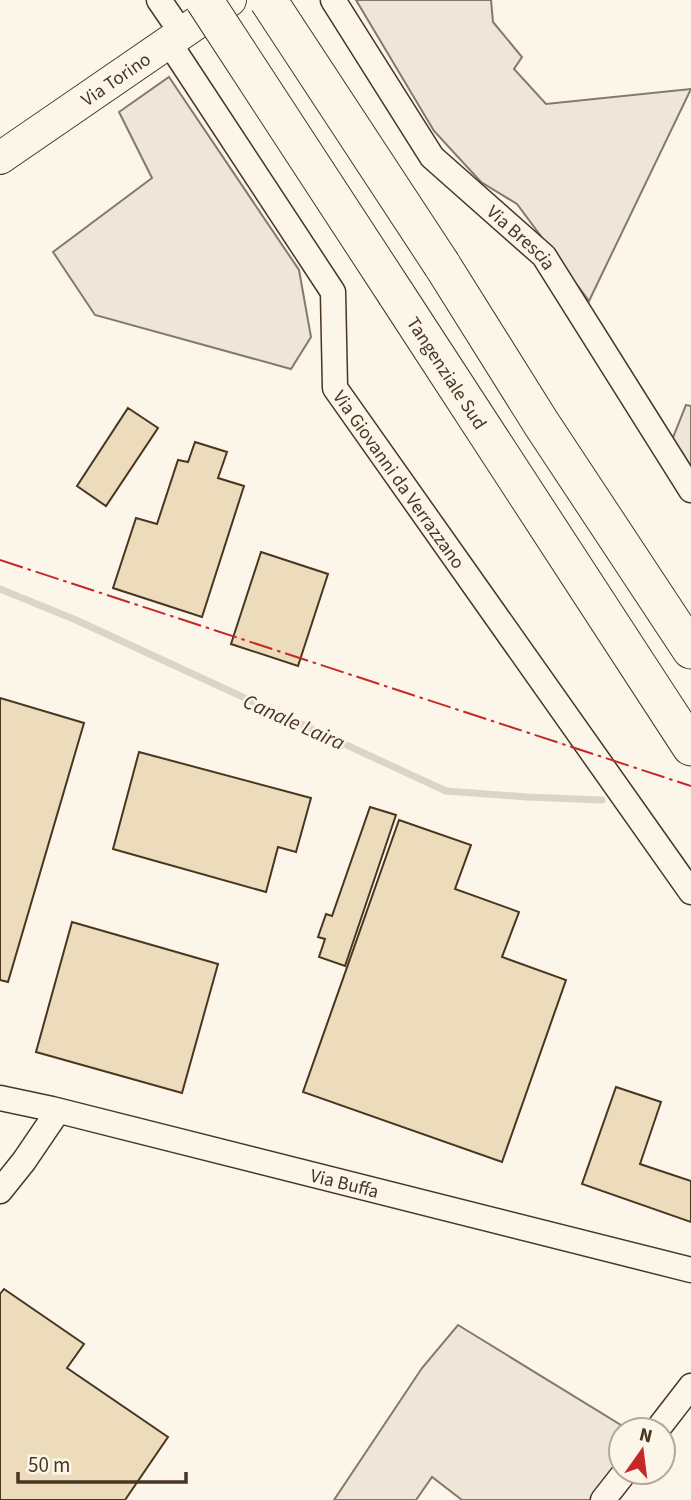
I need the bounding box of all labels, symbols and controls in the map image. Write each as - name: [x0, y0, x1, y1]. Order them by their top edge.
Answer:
- street label: Via Torino: [76, 46, 156, 113]
- street label: Via Brescia: [480, 199, 562, 276]
- street label: Tangenziale Sud: [399, 312, 493, 435]
- street label: Via Giovanni da Verrazzano: [326, 385, 471, 575]
- water label: Canale Laira: [238, 686, 350, 758]
- street label: Via Buffa: [307, 1163, 381, 1206]
- north arrow: [607, 1416, 677, 1486]
- text: N: [636, 1421, 655, 1451]
- scale bar: [18, 1440, 186, 1484]
- text: 50 m: [28, 1450, 70, 1480]

